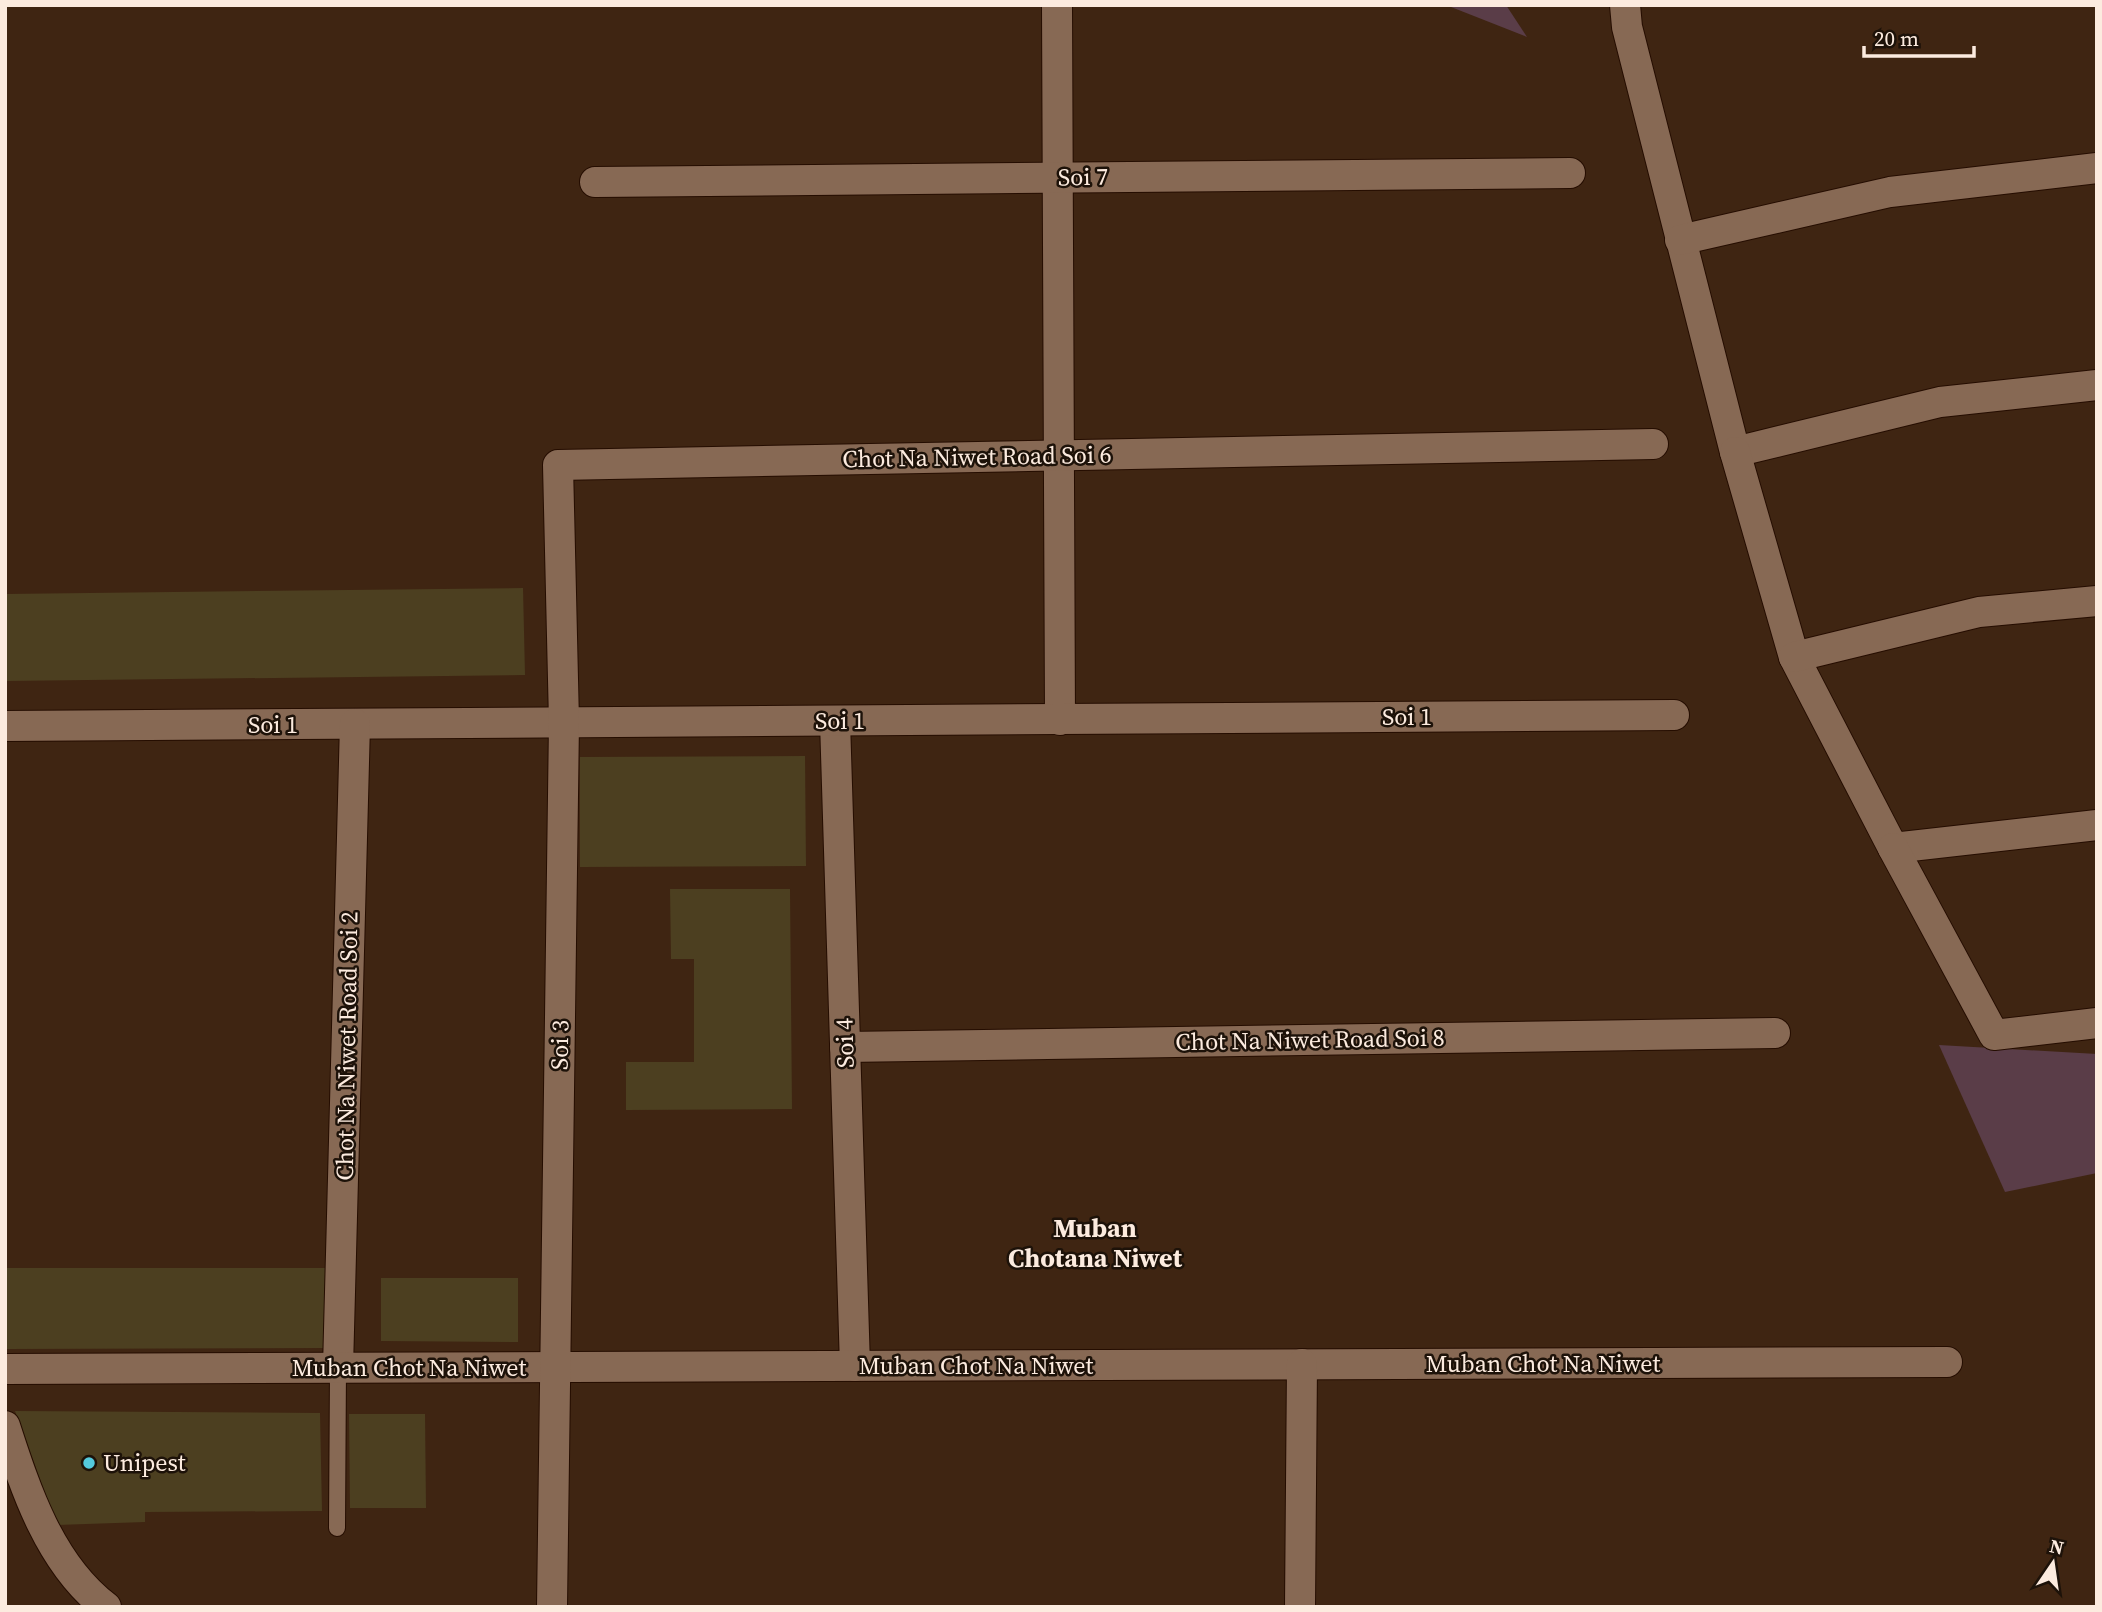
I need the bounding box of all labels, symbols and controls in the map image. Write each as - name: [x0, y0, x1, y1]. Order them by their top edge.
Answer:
- scale bar: [1864, 14, 1974, 58]
- text: 20 m: [1874, 24, 1919, 53]
- street label: Soi 7: [1058, 160, 1108, 193]
- street label: Chot Na Niwet Road Soi 6: [842, 438, 1112, 475]
- street label: Soi 1: [1382, 700, 1432, 733]
- street label: Soi 1: [815, 704, 865, 737]
- street label: Soi 1: [248, 708, 298, 741]
- street label: Chot Na Niwet Road Soi 2: [328, 911, 365, 1181]
- street label: Soi 4: [827, 1017, 862, 1069]
- street label: Soi 3: [543, 1020, 576, 1070]
- street label: Chot Na Niwet Road Soi 8: [1175, 1021, 1445, 1058]
- district label: Muban Chotana Niwet: [1008, 1210, 1183, 1276]
- street label: Muban Chot Na Niwet: [1426, 1347, 1660, 1380]
- street label: Muban Chot Na Niwet: [859, 1349, 1093, 1382]
- street label: Muban Chot Na Niwet: [292, 1351, 526, 1384]
- place label: Unipest: [103, 1446, 186, 1479]
- marker: Unipest: [81, 1455, 97, 1471]
- north arrow: [2018, 1528, 2088, 1598]
- text: N: [2047, 1532, 2067, 1561]

